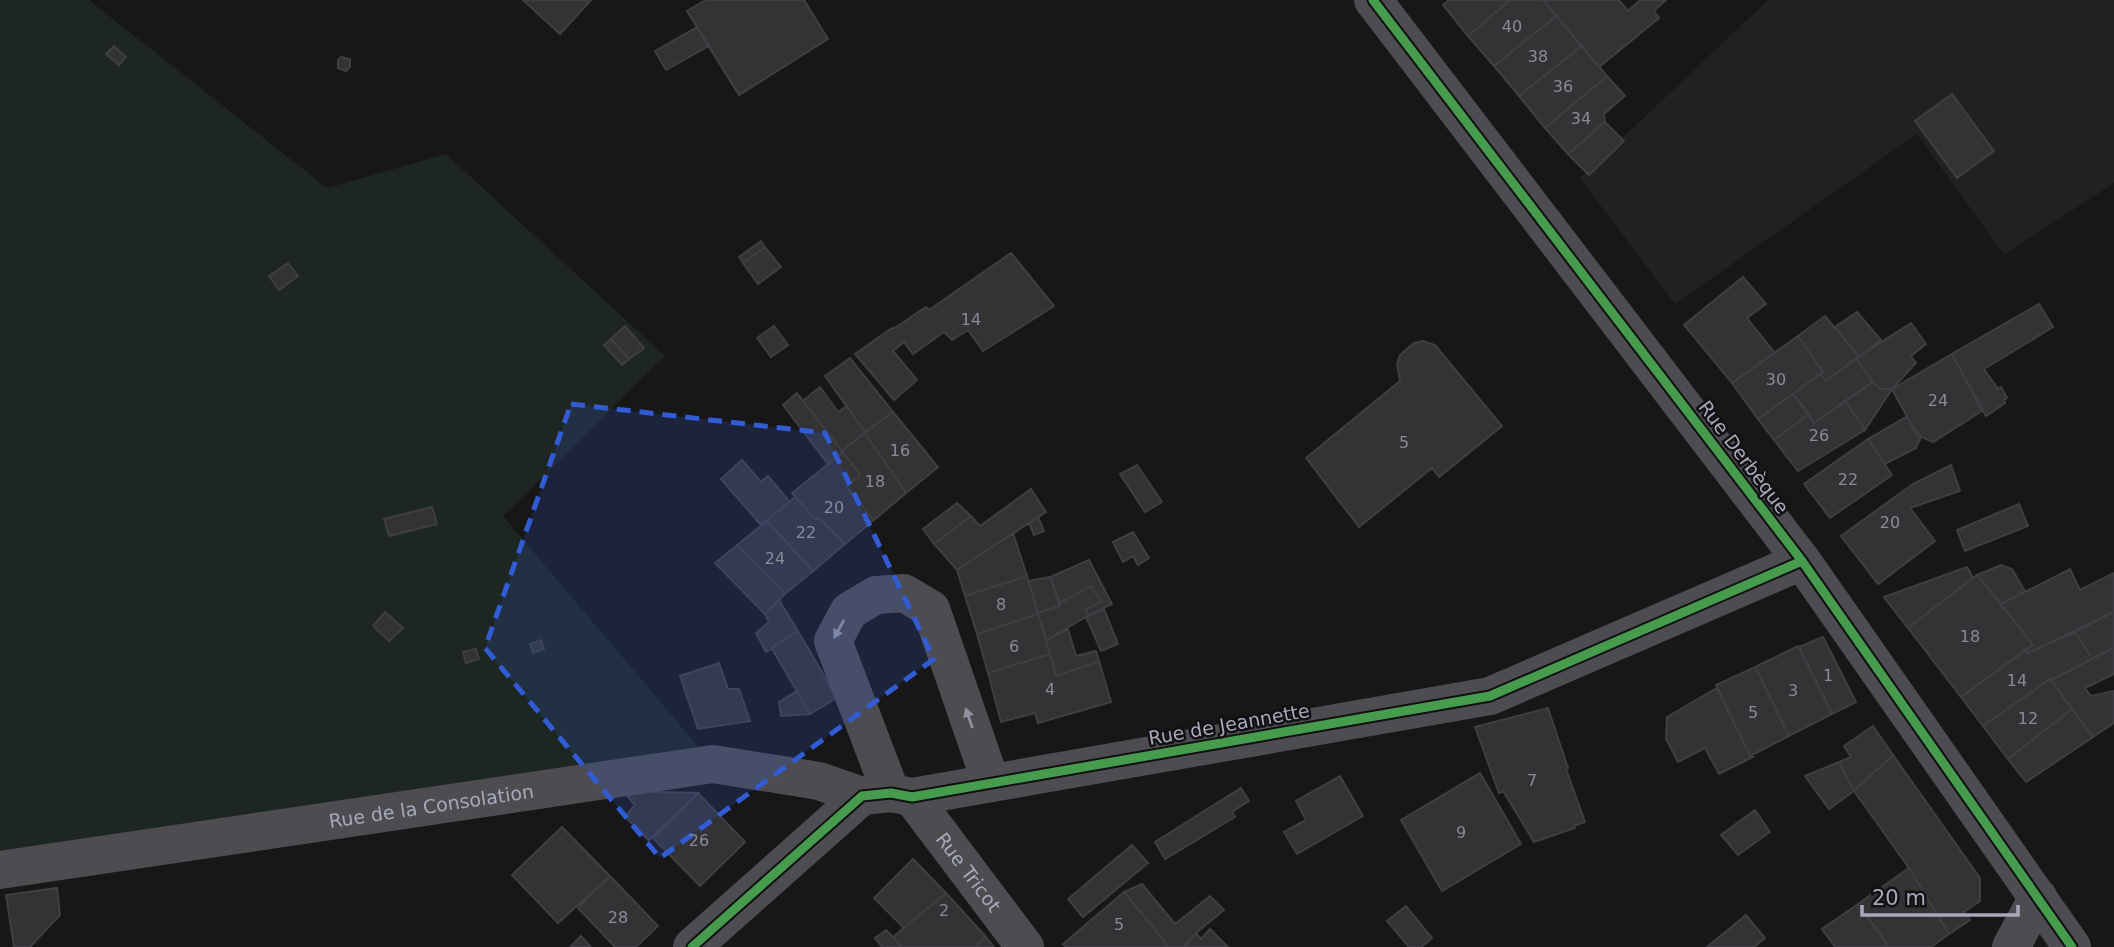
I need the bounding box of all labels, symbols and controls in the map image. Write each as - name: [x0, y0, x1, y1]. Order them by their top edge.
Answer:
- house number: 40: [1502, 17, 1522, 36]
- house number: 38: [1528, 47, 1548, 66]
- house number: 36: [1553, 77, 1573, 96]
- house number: 34: [1571, 109, 1591, 128]
- house number: 14: [961, 310, 981, 329]
- house number: 30: [1766, 370, 1786, 389]
- house number: 24: [1928, 391, 1948, 410]
- street label: Rue Derbèque: [1694, 396, 1794, 518]
- house number: 26: [1809, 426, 1829, 445]
- house number: 5: [1399, 433, 1409, 452]
- house number: 16: [890, 441, 910, 460]
- house number: 22: [1838, 470, 1858, 489]
- house number: 18: [865, 472, 885, 491]
- house number: 20: [824, 498, 844, 517]
- house number: 20: [1880, 513, 1900, 532]
- house number: 22: [796, 523, 816, 542]
- house number: 24: [765, 549, 785, 568]
- house number: 8: [996, 595, 1006, 614]
- one-way arrow: [833, 620, 845, 639]
- house number: 18: [1960, 627, 1980, 646]
- house number: 6: [1009, 637, 1019, 656]
- house number: 1: [1823, 666, 1833, 685]
- house number: 14: [2007, 671, 2027, 690]
- house number: 4: [1045, 680, 1055, 699]
- house number: 3: [1788, 681, 1798, 700]
- street label: Rue de Jeannette: [1147, 699, 1311, 749]
- house number: 5: [1748, 703, 1758, 722]
- one-way arrow: [963, 708, 973, 729]
- house number: 12: [2018, 709, 2038, 728]
- house number: 7: [1527, 771, 1537, 790]
- street label: Rue de la Consolation: [327, 780, 535, 832]
- house number: 9: [1456, 823, 1466, 842]
- street label: Rue Tricot: [932, 828, 1006, 916]
- house number: 26: [689, 831, 709, 850]
- scale bar: [1862, 874, 2018, 918]
- text: 20 m: [1872, 886, 1926, 910]
- house number: 2: [939, 901, 949, 920]
- house number: 28: [608, 908, 628, 927]
- house number: 5: [1114, 915, 1124, 934]

